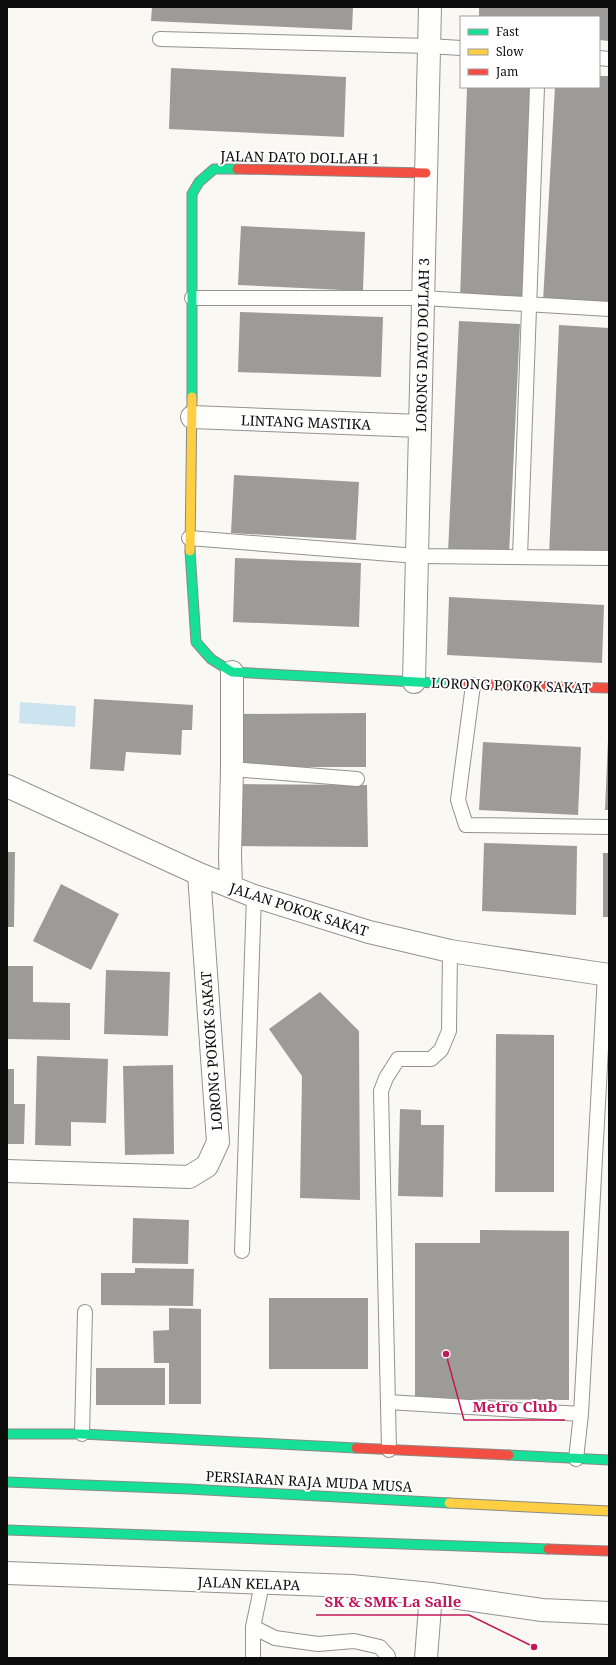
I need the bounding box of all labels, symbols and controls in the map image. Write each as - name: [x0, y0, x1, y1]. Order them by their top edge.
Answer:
- legend: [460, 16, 600, 88]
- text: Fast: [496, 23, 519, 40]
- text: Slow: [496, 43, 524, 60]
- text: Jam: [495, 63, 518, 80]
- street label: JALAN DATO DOLLAH 1: [219, 146, 380, 168]
- street label: LORONG DATO DOLLAH 3: [411, 257, 433, 432]
- street label: LINTANG MASTIKA: [241, 410, 372, 434]
- street label: LORONG POKOK SAKAT: [431, 673, 591, 697]
- street label: JALAN POKOK SAKAT: [226, 877, 371, 941]
- street label: LORONG POKOK SAKAT: [196, 970, 226, 1131]
- callout: Metro Club: [464, 1393, 565, 1420]
- text: Metro Club: [473, 1396, 558, 1416]
- street label: PERSIARAN RAJA MUDA MUSA: [205, 1466, 413, 1496]
- street label: JALAN KELAPA: [196, 1572, 301, 1594]
- callout: SK & SMK La Salle: [316, 1588, 469, 1615]
- text: SK & SMK La Salle: [325, 1591, 461, 1611]

